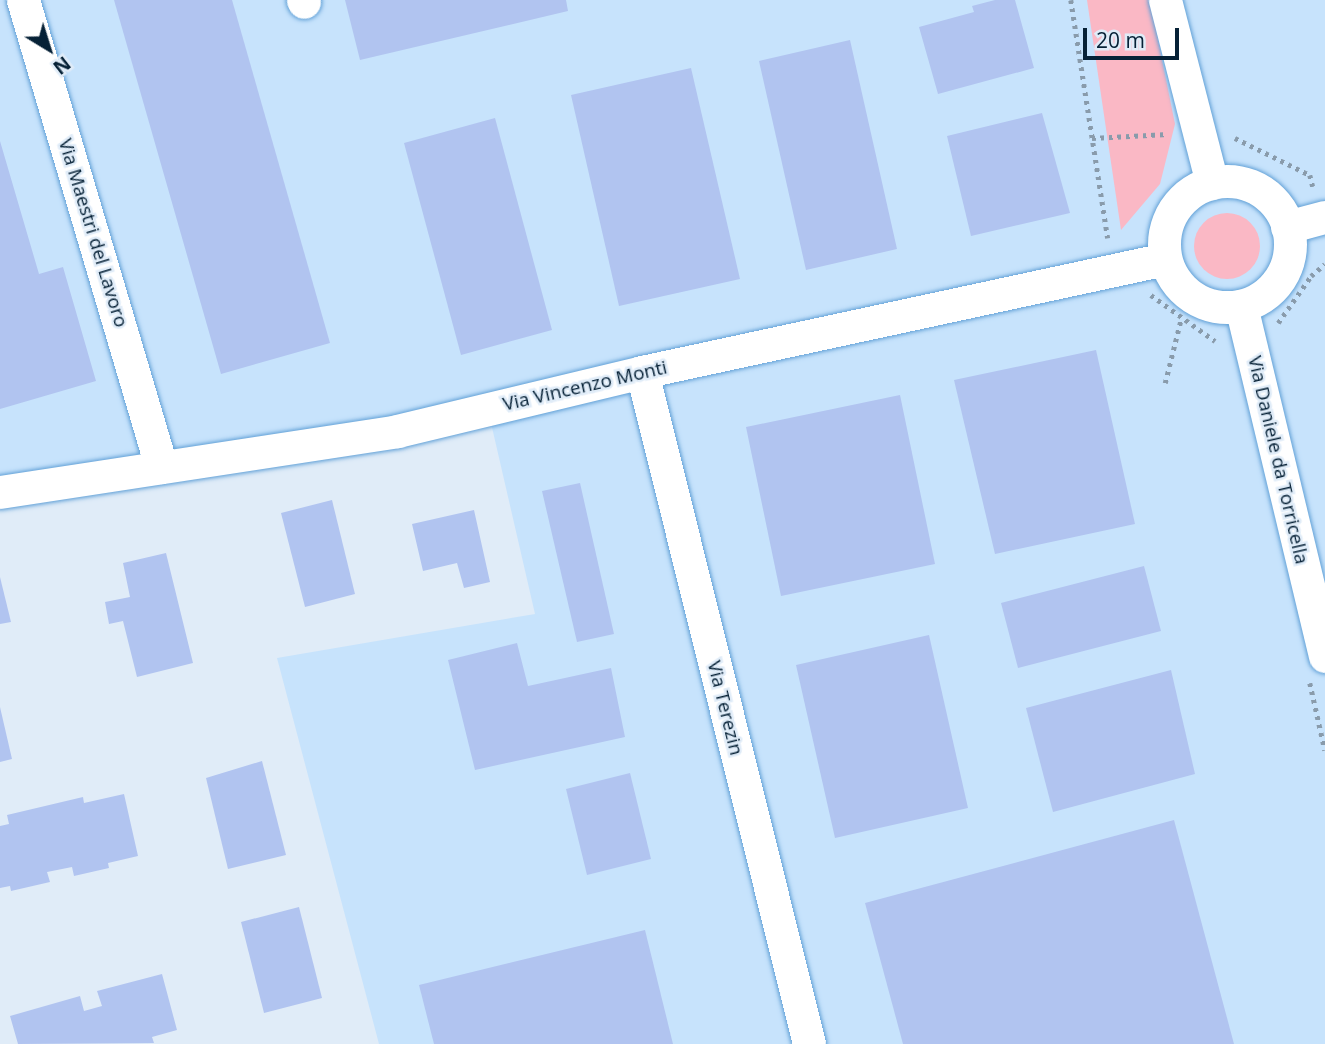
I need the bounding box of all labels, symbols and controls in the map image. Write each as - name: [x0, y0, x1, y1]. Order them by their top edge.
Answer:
- north arrow: [14, 14, 84, 84]
- scale bar: [1087, 14, 1183, 58]
- text: 20 m: [1096, 26, 1145, 54]
- text: N: [48, 51, 76, 81]
- street label: Via Maestri del Lavoro: [53, 136, 133, 330]
- street label: Via Daniele da Torricella: [1243, 354, 1313, 566]
- street label: Via Vincenzo Monti: [501, 356, 669, 416]
- street label: Via Terezin: [702, 658, 748, 758]

